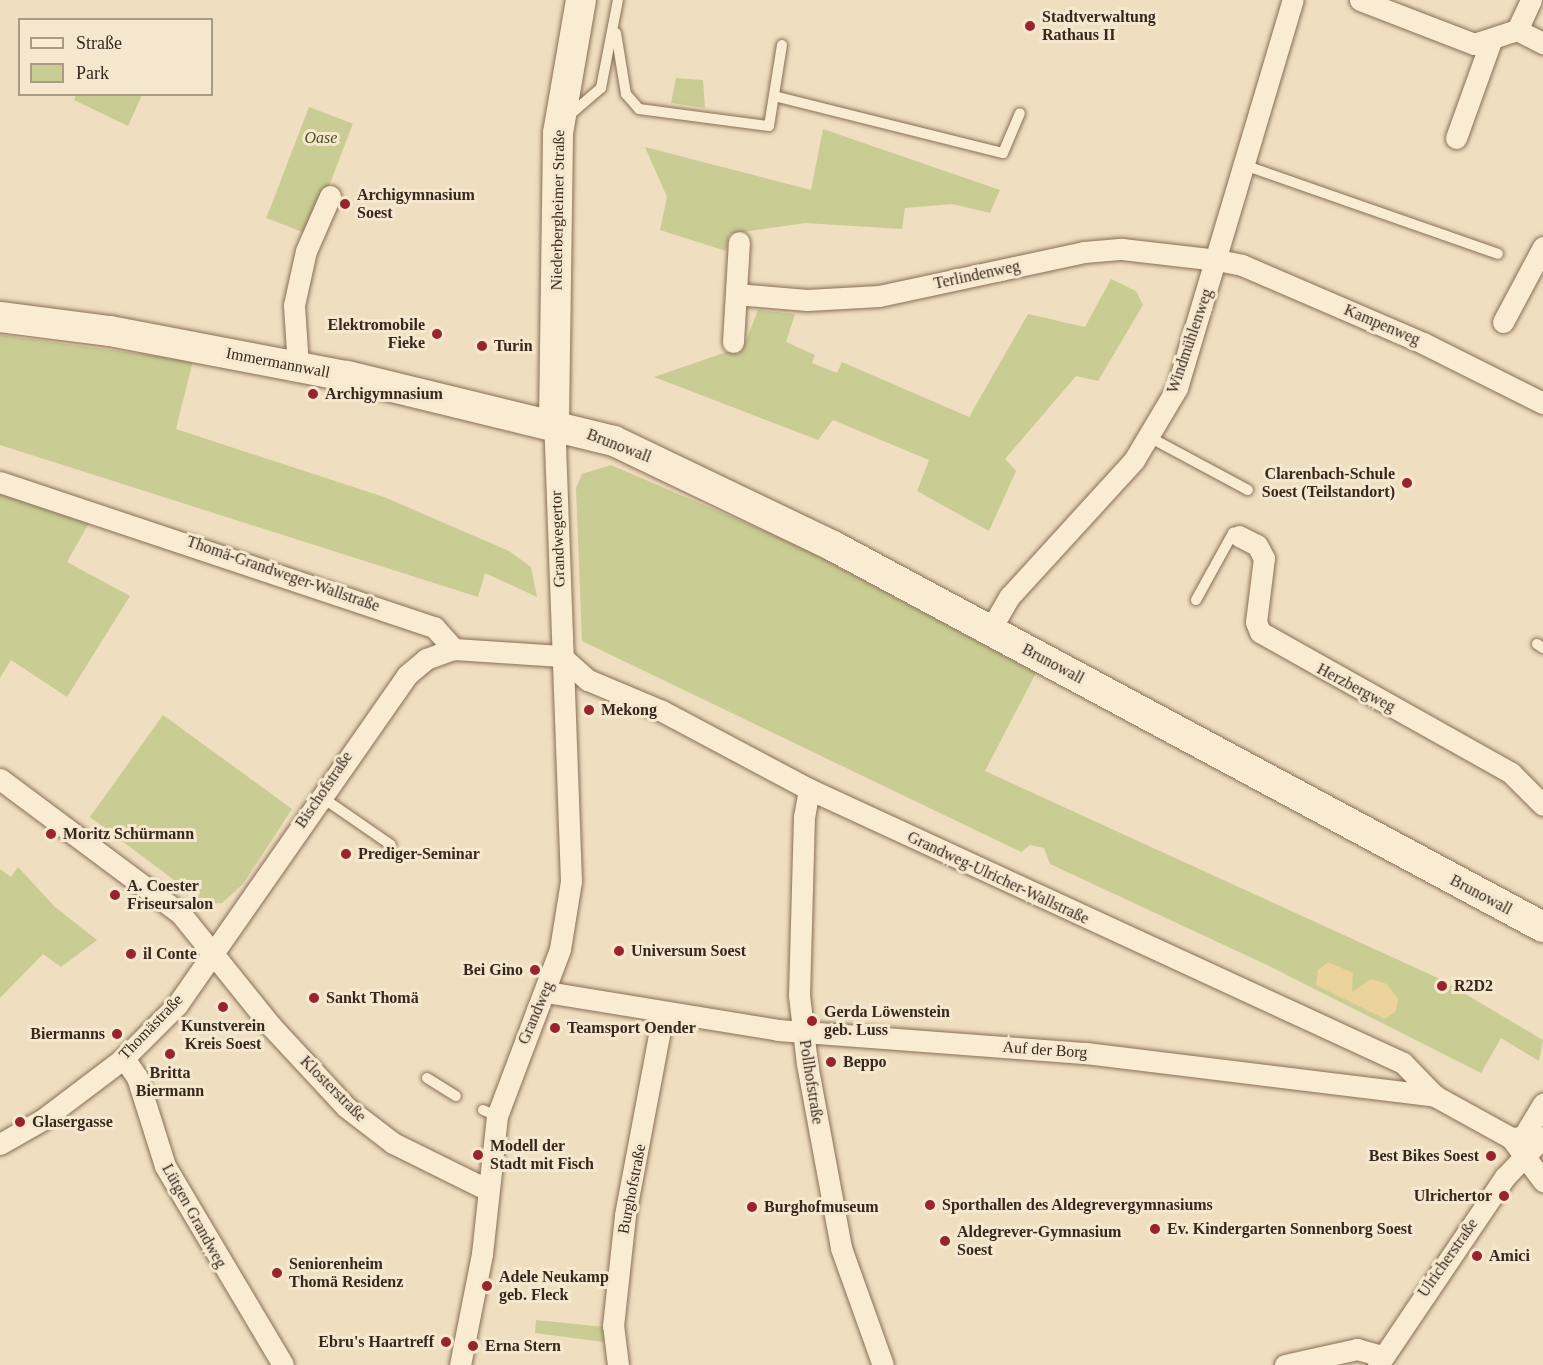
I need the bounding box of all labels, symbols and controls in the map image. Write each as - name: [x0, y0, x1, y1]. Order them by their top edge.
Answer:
- place label: Stadtverwaltung Rathaus II: [1042, 7, 1156, 45]
- legend: [18, 18, 213, 96]
- marker: Stadtverwaltung Rathaus II: [1023, 19, 1037, 33]
- text: Straße: [76, 33, 122, 53]
- text: Park: [76, 63, 109, 83]
- park label: Oase: [305, 128, 337, 148]
- street label: Niederbergheimer Straße: [547, 129, 569, 291]
- place label: Archigymnasium Soest: [357, 185, 475, 223]
- marker: Archigymnasium Soest: [338, 197, 352, 211]
- street label: Terlindenweg: [932, 256, 1022, 294]
- street label: Windmühlenweg: [1163, 286, 1217, 396]
- street label: Kampenweg: [1341, 300, 1423, 350]
- place label: Elektromobile Fieke: [328, 315, 425, 353]
- marker: Elektromobile Fieke: [430, 327, 444, 341]
- place label: Turin: [494, 336, 533, 356]
- marker: Turin: [475, 339, 489, 353]
- street label: Immermannwall: [224, 343, 332, 383]
- place label: Archigymnasium: [325, 384, 443, 404]
- marker: Archigymnasium: [306, 387, 320, 401]
- street label: Brunowall: [584, 425, 654, 467]
- place label: Clarenbach-Schule Soest (Teilstandort): [1262, 464, 1395, 502]
- marker: Clarenbach-Schule Soest (Teilstandort): [1400, 476, 1414, 490]
- street label: Grandwegertor: [547, 490, 569, 588]
- street label: Thomä-Grandweger-Wallstraße: [184, 532, 382, 616]
- street label: Brunowall: [1019, 640, 1087, 688]
- street label: Herzbergweg: [1314, 659, 1398, 717]
- place label: Mekong: [601, 700, 657, 720]
- marker: Mekong: [582, 703, 596, 717]
- street label: Bischofstraße: [291, 748, 357, 832]
- place label: Moritz Schürmann: [63, 824, 194, 844]
- marker: Moritz Schürmann: [44, 827, 58, 841]
- street label: Grandweg-Ulricher-Wallstraße: [904, 827, 1092, 929]
- place label: Prediger-Seminar: [358, 844, 480, 864]
- marker: Prediger-Seminar: [339, 847, 353, 861]
- street label: Brunowall: [1447, 871, 1515, 919]
- place label: A. Coester Friseursalon: [127, 876, 213, 914]
- marker: A. Coester Friseursalon: [108, 888, 122, 902]
- place label: Universum Soest: [631, 941, 746, 961]
- place label: il Conte: [143, 944, 197, 964]
- marker: Universum Soest: [612, 944, 626, 958]
- marker: il Conte: [124, 947, 138, 961]
- place label: Bei Gino: [463, 960, 523, 980]
- marker: Bei Gino: [528, 963, 542, 977]
- place label: R2D2: [1454, 976, 1493, 996]
- street label: Grandweg: [514, 979, 558, 1047]
- marker: R2D2: [1435, 979, 1449, 993]
- place label: Sankt Thomä: [326, 988, 419, 1008]
- street label: Thomästraße: [115, 990, 187, 1064]
- marker: Sankt Thomä: [307, 991, 321, 1005]
- marker: Kunstverein Kreis Soest: [216, 1000, 230, 1014]
- place label: Gerda Löwenstein geb. Luss: [824, 1002, 950, 1040]
- marker: Gerda Löwenstein geb. Luss: [805, 1014, 819, 1028]
- place label: Kunstverein Kreis Soest: [181, 1016, 265, 1054]
- place label: Teamsport Oender: [567, 1018, 696, 1038]
- marker: Teamsport Oender: [548, 1021, 562, 1035]
- place label: Biermanns: [30, 1024, 105, 1044]
- marker: Biermanns: [110, 1027, 124, 1041]
- street label: Auf der Borg: [1002, 1037, 1088, 1063]
- street label: Pollhofstraße: [795, 1038, 827, 1126]
- marker: Britta Biermann: [163, 1047, 177, 1061]
- street label: Klosterstraße: [296, 1052, 370, 1126]
- place label: Beppo: [843, 1052, 887, 1072]
- marker: Beppo: [824, 1055, 838, 1069]
- place label: Britta Biermann: [136, 1063, 204, 1101]
- place label: Glasergasse: [32, 1112, 113, 1132]
- marker: Glasergasse: [13, 1115, 27, 1129]
- place label: Modell der Stadt mit Fisch: [490, 1136, 594, 1174]
- street label: Burghofstraße: [614, 1142, 650, 1236]
- place label: Best Bikes Soest: [1369, 1146, 1479, 1166]
- marker: Modell der Stadt mit Fisch: [471, 1148, 485, 1162]
- marker: Best Bikes Soest: [1484, 1149, 1498, 1163]
- street label: Lütgen Grandweg: [157, 1161, 231, 1271]
- place label: Ulrichertor: [1414, 1186, 1492, 1206]
- marker: Ulrichertor: [1497, 1189, 1511, 1203]
- place label: Sporthallen des Aldegrevergymnasiums: [942, 1195, 1214, 1215]
- place label: Burghofmuseum: [764, 1197, 879, 1217]
- marker: Sporthallen des Aldegrevergymnasiums: [923, 1198, 937, 1212]
- marker: Burghofmuseum: [745, 1200, 759, 1214]
- street label: Ulricherstraße: [1414, 1215, 1482, 1301]
- place label: Ev. Kindergarten Sonnenborg Soest: [1167, 1219, 1412, 1239]
- place label: Aldegrever-Gymnasium Soest: [957, 1222, 1121, 1260]
- marker: Ev. Kindergarten Sonnenborg Soest: [1148, 1222, 1162, 1236]
- marker: Aldegrever-Gymnasium Soest: [938, 1234, 952, 1248]
- place label: Amici: [1489, 1246, 1530, 1266]
- marker: Amici: [1470, 1249, 1484, 1263]
- place label: Seniorenheim Thomä Residenz: [289, 1254, 403, 1292]
- marker: Seniorenheim Thomä Residenz: [270, 1266, 284, 1280]
- place label: Adele Neukamp geb. Fleck: [499, 1267, 609, 1305]
- marker: Adele Neukamp geb. Fleck: [480, 1279, 494, 1293]
- place label: Ebru's Haartreff: [318, 1332, 434, 1352]
- marker: Ebru's Haartreff: [439, 1335, 453, 1349]
- place label: Erna Stern: [485, 1336, 561, 1356]
- marker: Erna Stern: [466, 1339, 480, 1353]

